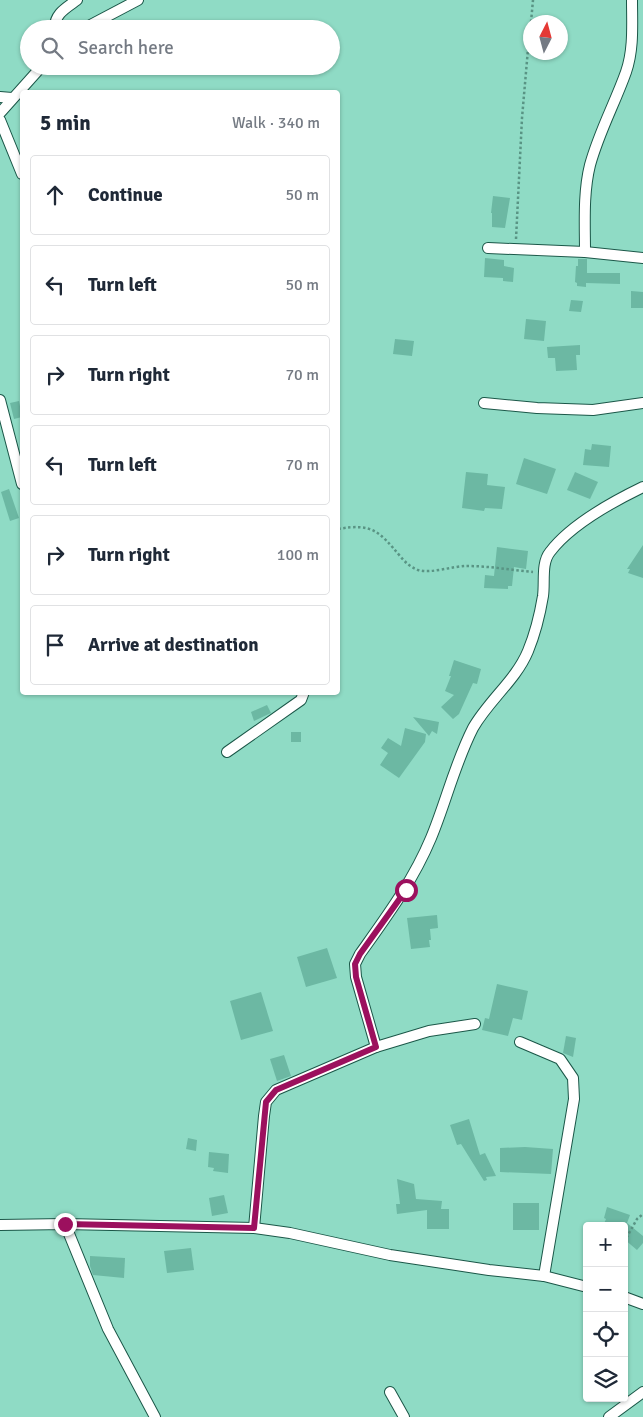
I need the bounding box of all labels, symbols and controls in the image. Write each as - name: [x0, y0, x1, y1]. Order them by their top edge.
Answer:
- north arrow: [523, 15, 568, 60]
- search box: [20, 20, 340, 75]
- icon: search: [38, 34, 66, 62]
- text: Search here: [78, 36, 174, 60]
- text: 5 min: [40, 110, 91, 136]
- text: Walk · 340 m: [232, 113, 320, 133]
- icon: ahead: [41, 181, 69, 209]
- text: Continue: [88, 183, 163, 207]
- text: 50 m: [285, 185, 319, 205]
- icon: left: [41, 271, 69, 299]
- text: Turn left: [88, 273, 157, 297]
- text: 50 m: [285, 275, 319, 295]
- icon: right: [41, 361, 69, 389]
- text: Turn right: [88, 363, 170, 387]
- text: 70 m: [285, 365, 319, 385]
- icon: left: [41, 451, 69, 479]
- text: Turn left: [88, 453, 157, 477]
- text: 70 m: [285, 455, 319, 475]
- icon: right: [41, 541, 69, 569]
- text: Turn right: [88, 543, 170, 567]
- text: 100 m: [277, 545, 319, 565]
- icon: arrive: [41, 631, 69, 659]
- text: Arrive at destination: [88, 633, 259, 657]
- route start: [395, 879, 418, 902]
- route end: [54, 1213, 77, 1236]
- map controls: [583, 1222, 628, 1402]
- button: +: [583, 1222, 628, 1267]
- button: −: [583, 1267, 628, 1312]
- button: locate: [583, 1312, 628, 1357]
- button: layers: [583, 1357, 628, 1402]

